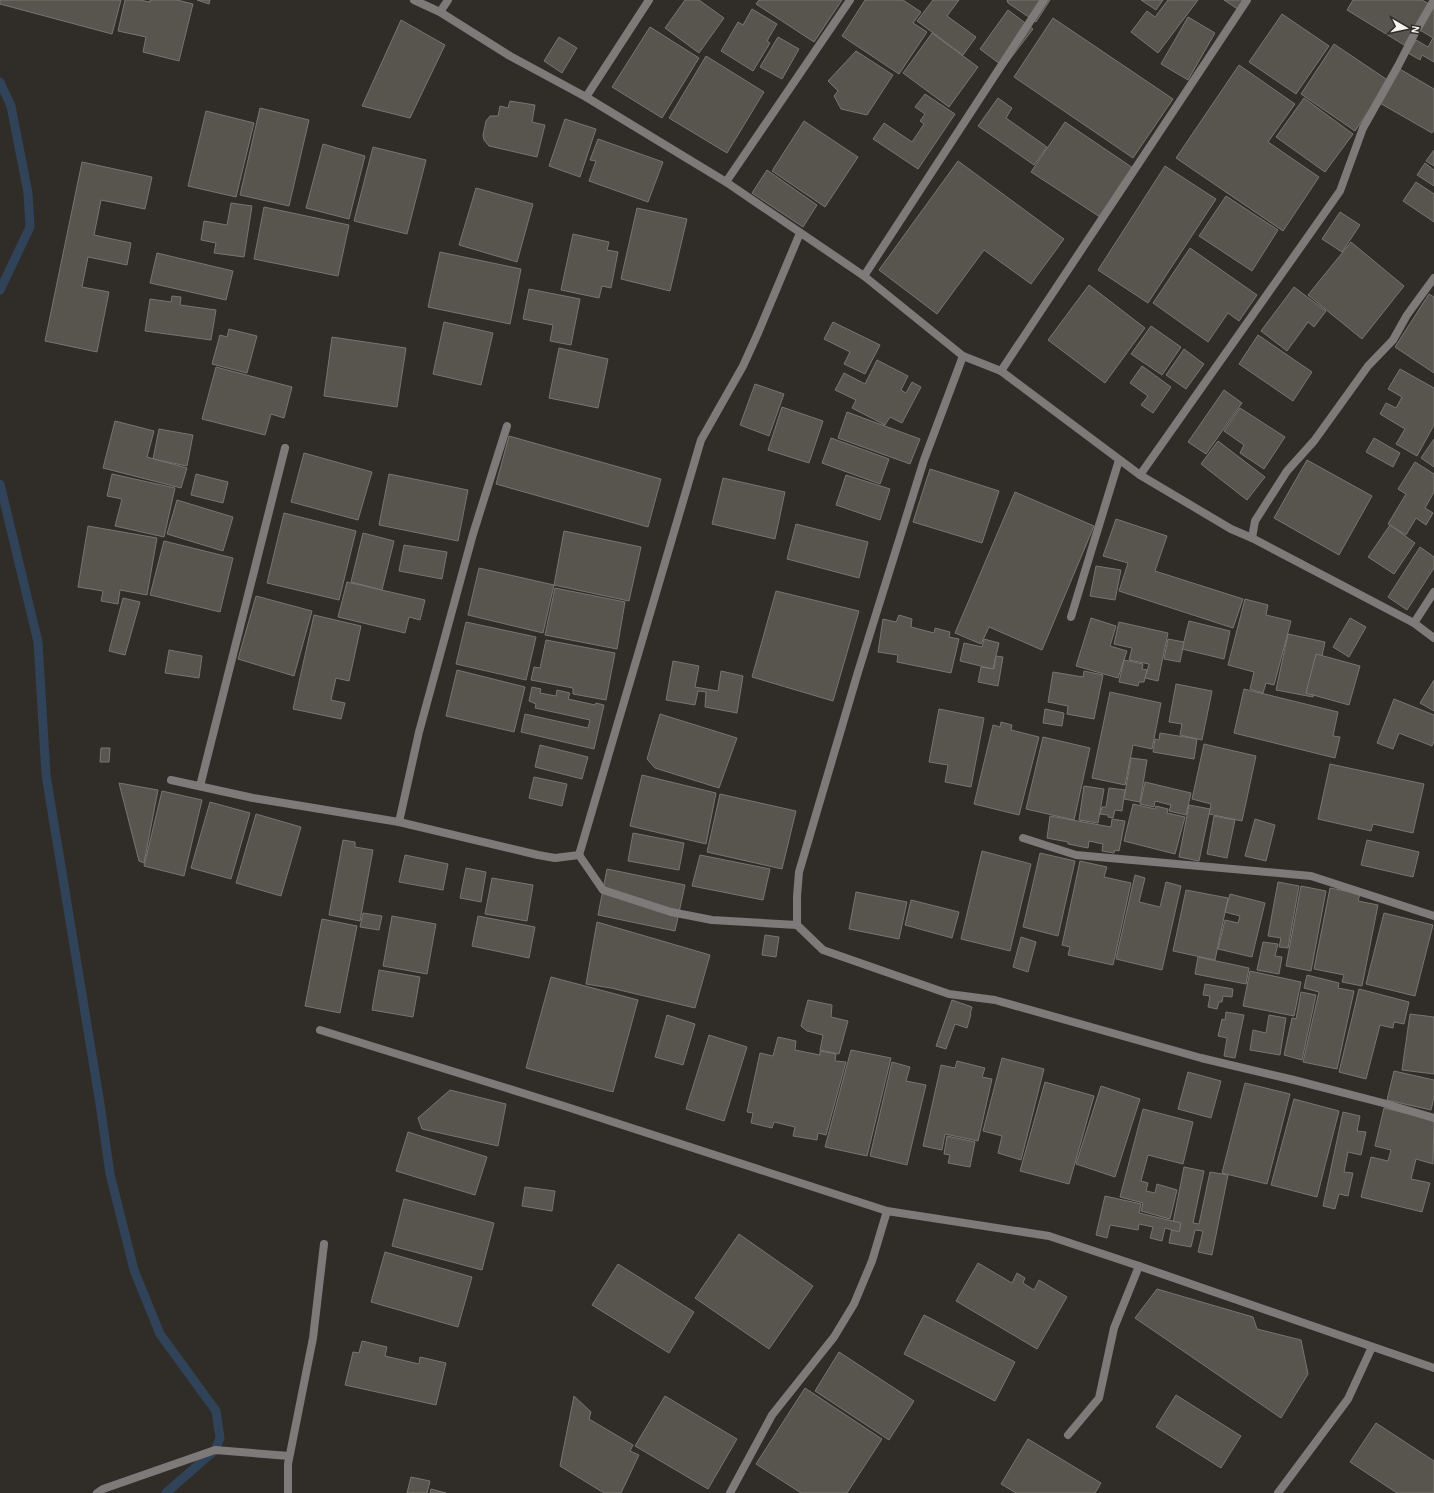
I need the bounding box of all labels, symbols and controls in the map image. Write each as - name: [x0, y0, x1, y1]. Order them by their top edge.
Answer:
- north arrow: [1386, 8, 1426, 48]
- text: N: [1409, 25, 1421, 34]

